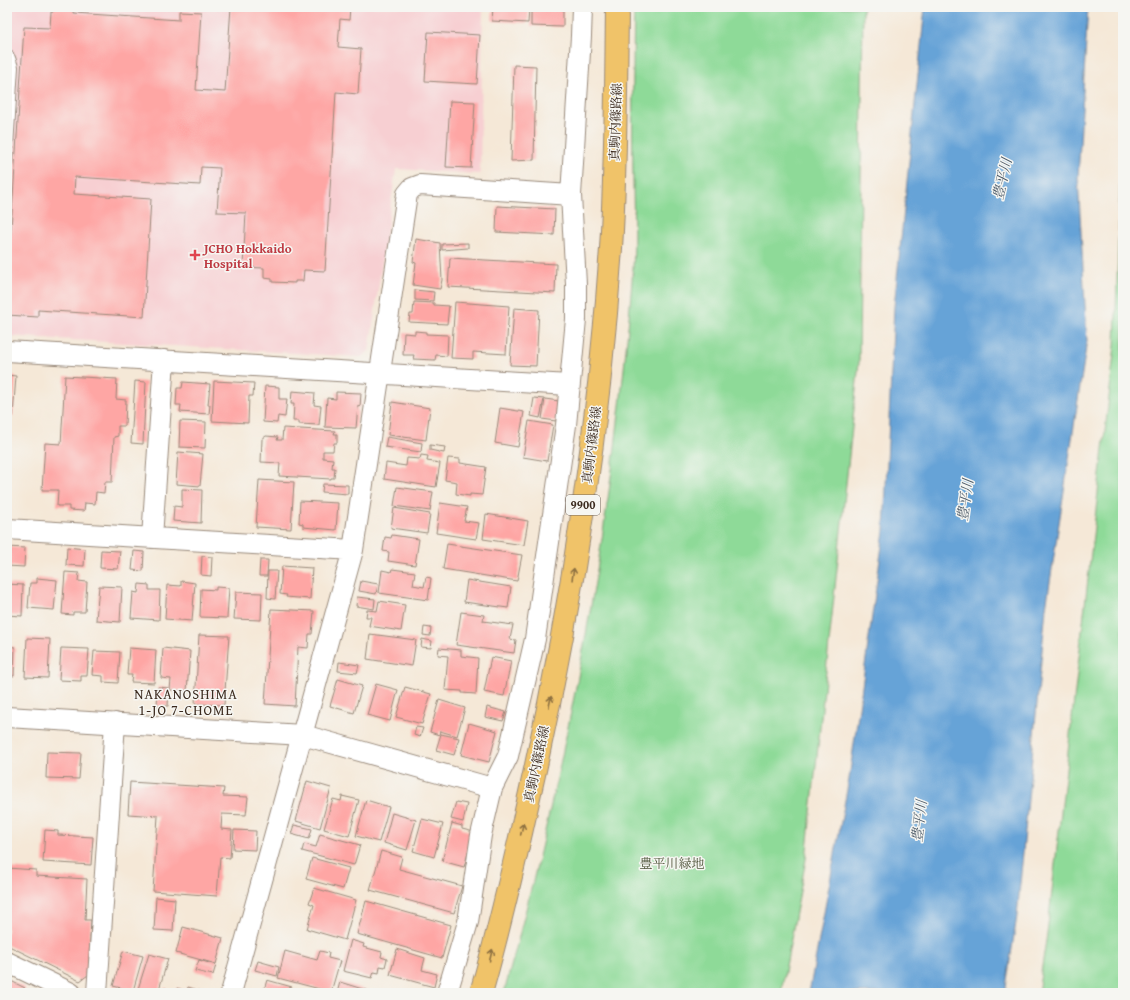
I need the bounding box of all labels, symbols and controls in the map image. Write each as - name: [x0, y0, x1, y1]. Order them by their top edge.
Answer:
- street label: 真駒内篠路線: [605, 83, 626, 161]
- water label: 豊平川: [988, 154, 1017, 202]
- place label: JCHO Hokkaido Hospital: [202, 239, 292, 273]
- marker: JCHO Hokkaido Hospital: [189, 249, 201, 261]
- street label: 真駒内篠路線: [577, 405, 606, 485]
- water label: 豊平川: [952, 476, 978, 522]
- road number: 9900: [566, 495, 600, 515]
- one-way arrow: [569, 568, 577, 581]
- district label: NAKANOSHIMA 1-JO 7-CHOME: [134, 684, 238, 720]
- one-way arrow: [546, 696, 554, 709]
- street label: 真駒内篠路線: [519, 724, 554, 804]
- water label: 豊平川: [907, 797, 932, 843]
- one-way arrow: [519, 823, 527, 836]
- park label: 豊平川緑地: [639, 854, 705, 873]
- one-way arrow: [488, 949, 496, 962]

